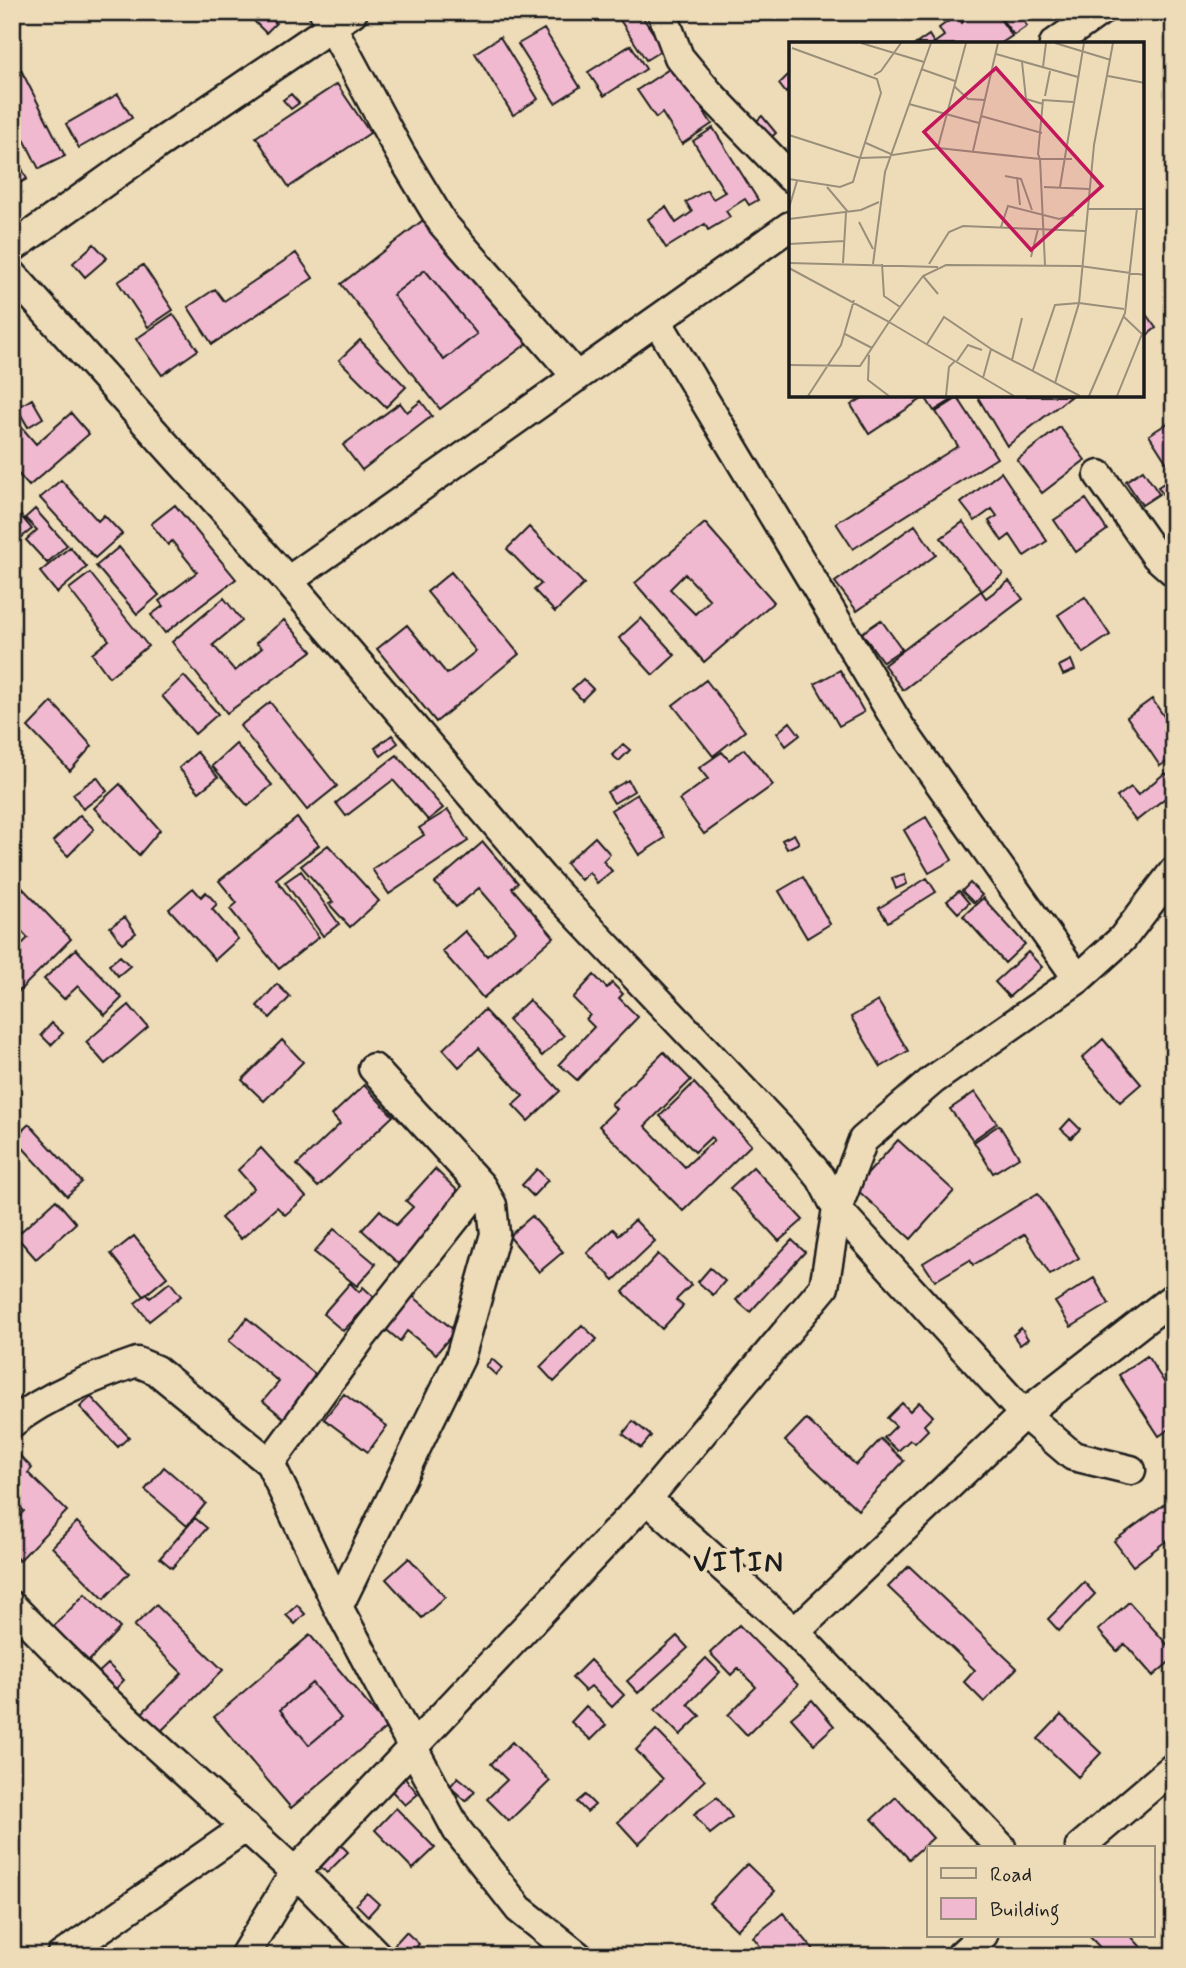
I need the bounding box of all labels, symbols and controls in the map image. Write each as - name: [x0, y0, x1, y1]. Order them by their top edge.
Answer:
- inset map: [789, 42, 1144, 397]
- district label: VITIN: [693, 1545, 785, 1582]
- legend: [927, 1846, 1154, 1937]
- text: Road: [990, 1861, 1032, 1889]
- text: Building: [990, 1896, 1060, 1926]

